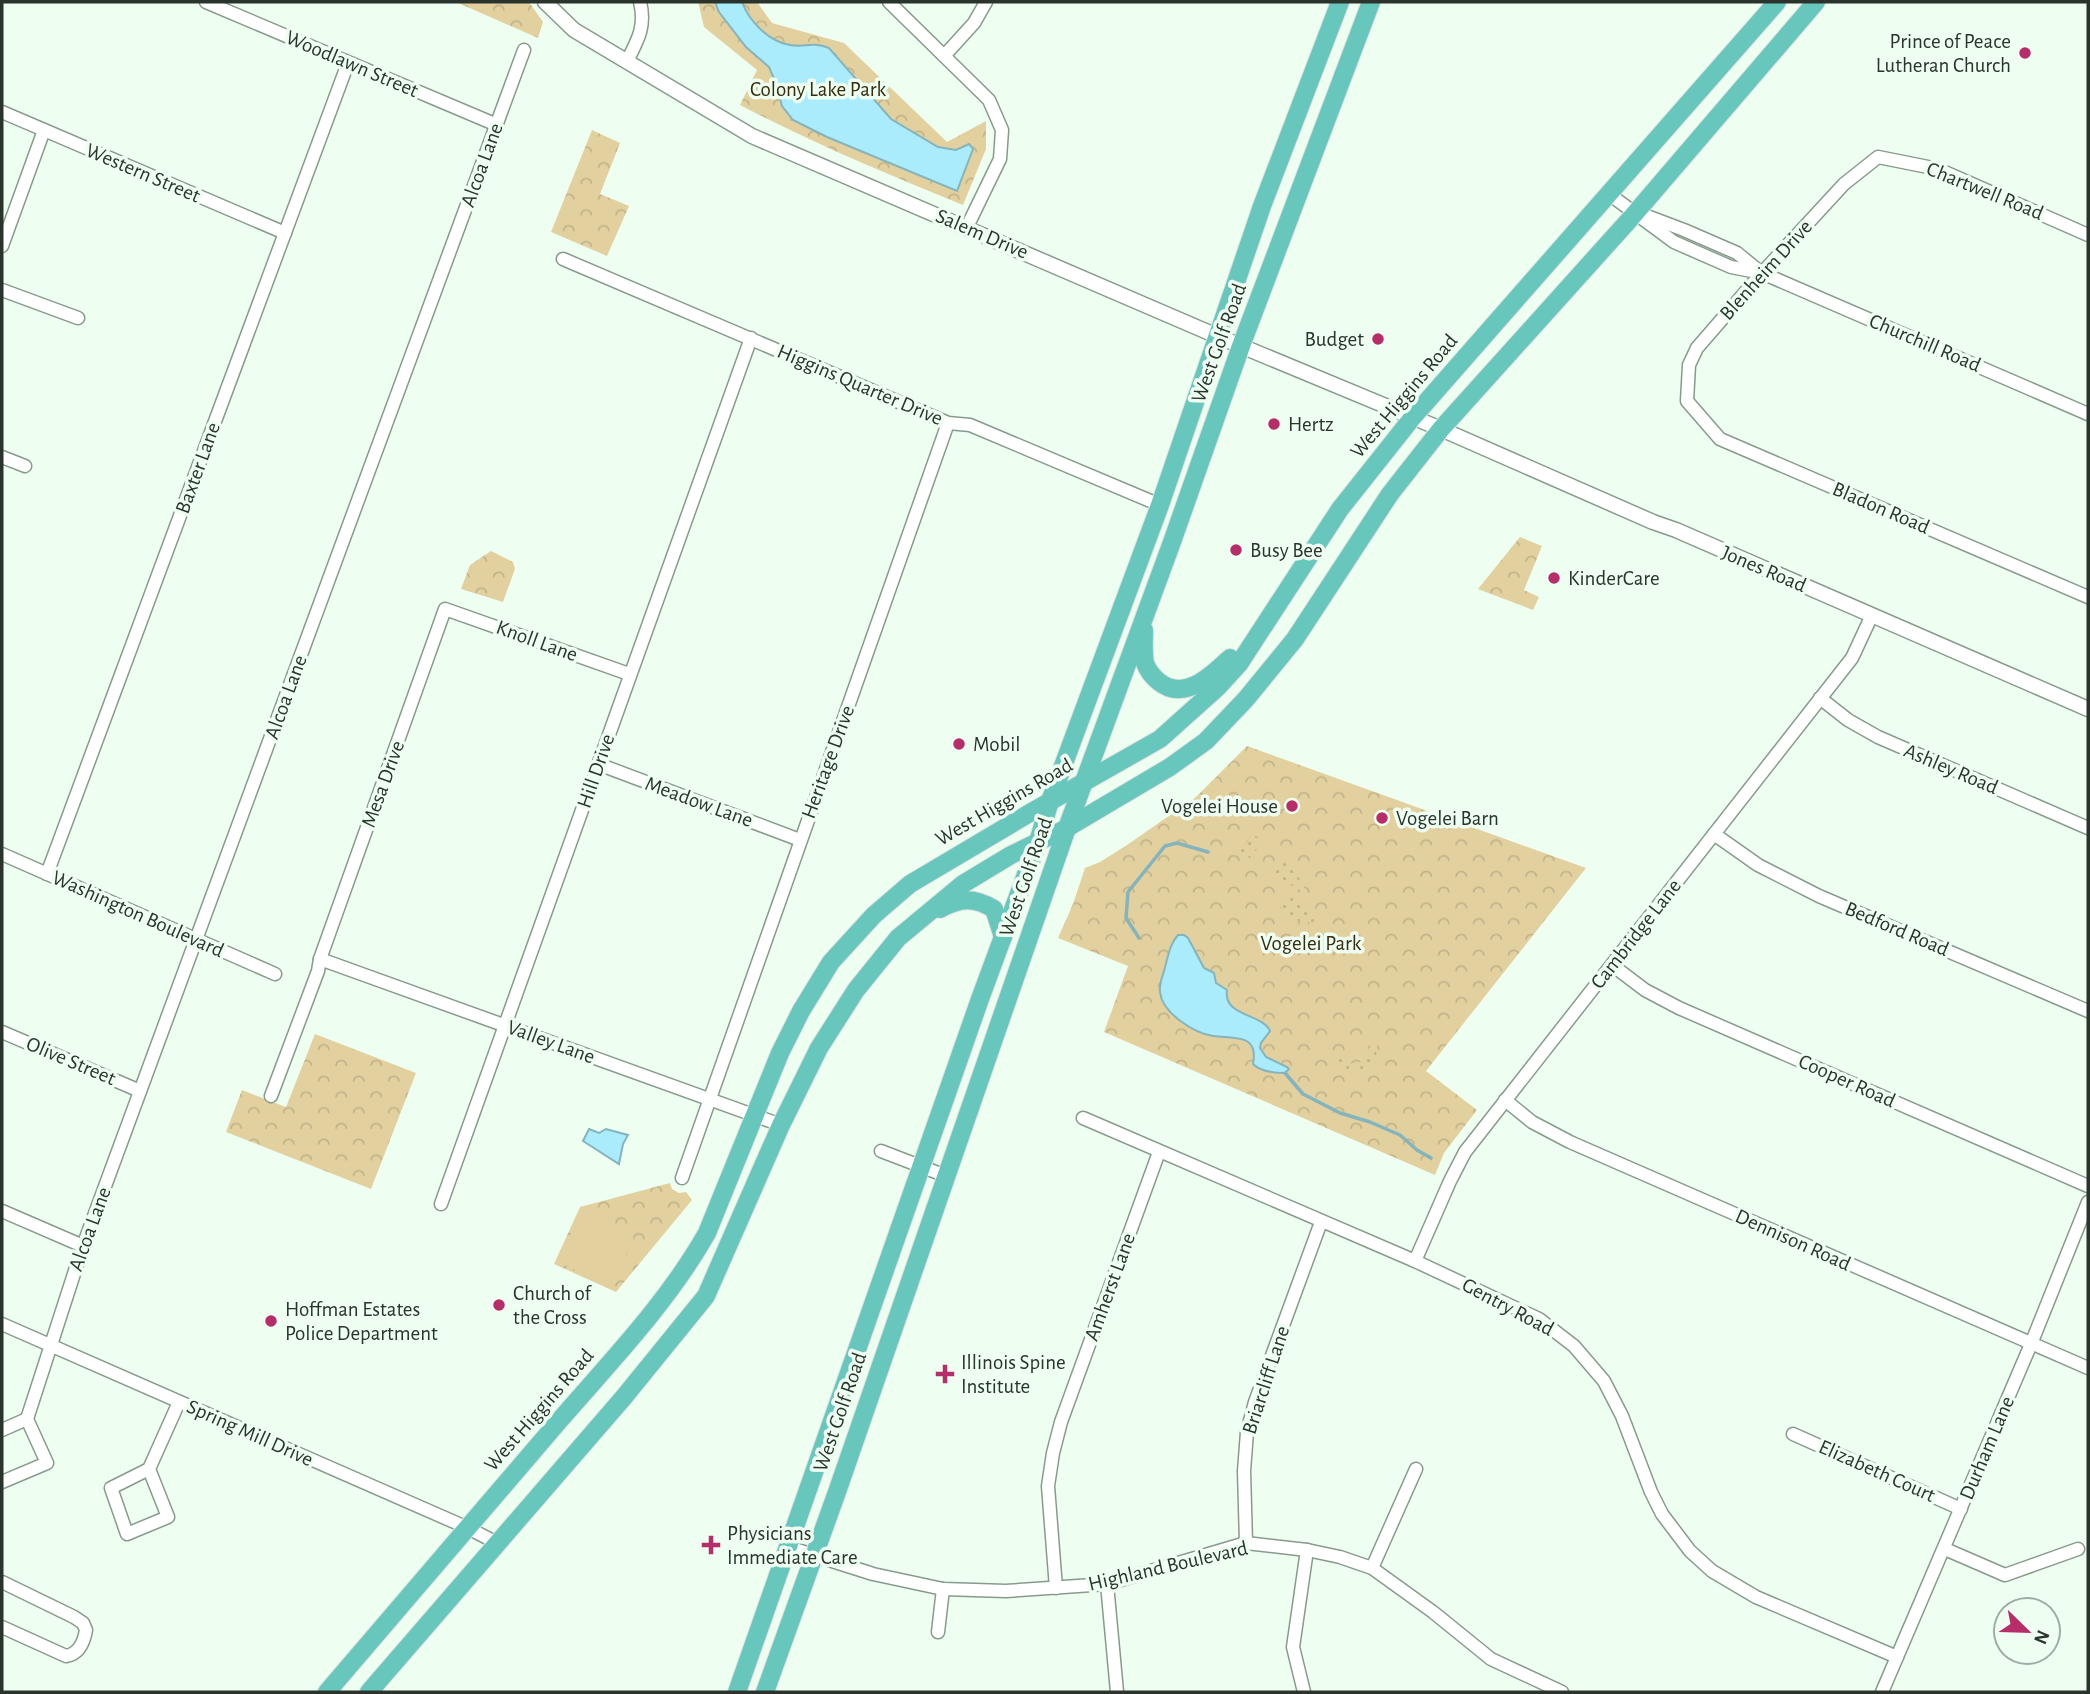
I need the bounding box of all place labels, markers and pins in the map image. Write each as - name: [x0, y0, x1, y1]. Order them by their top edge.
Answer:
- place label: Prince of Peace Lutheran Church: [1876, 31, 2011, 76]
- marker: Prince of Peace Lutheran Church: [2017, 45, 2033, 61]
- place label: Budget: [1305, 329, 1364, 350]
- marker: Budget: [1370, 331, 1386, 347]
- place label: Hertz: [1288, 414, 1334, 435]
- marker: Hertz: [1266, 416, 1282, 432]
- place label: Busy Bee: [1250, 540, 1323, 561]
- marker: Busy Bee: [1228, 542, 1244, 558]
- place label: KinderCare: [1568, 568, 1660, 589]
- marker: KinderCare: [1546, 570, 1562, 586]
- place label: Mobil: [973, 734, 1021, 755]
- marker: Mobil: [951, 736, 967, 752]
- place label: Vogelei House: [1161, 796, 1278, 817]
- marker: Vogelei House: [1284, 798, 1300, 814]
- place label: Vogelei Barn: [1396, 808, 1499, 829]
- marker: Vogelei Barn: [1374, 810, 1390, 826]
- place label: Church of the Cross: [513, 1283, 592, 1328]
- marker: Church of the Cross: [491, 1297, 507, 1313]
- place label: Hoffman Estates Police Department: [285, 1299, 438, 1344]
- marker: Hoffman Estates Police Department: [263, 1313, 279, 1329]
- place label: Illinois Spine Institute: [961, 1352, 1066, 1397]
- marker: Illinois Spine Institute: [935, 1364, 955, 1384]
- place label: Physicians Immediate Care: [727, 1523, 858, 1568]
- marker: Physicians Immediate Care: [701, 1535, 721, 1555]

